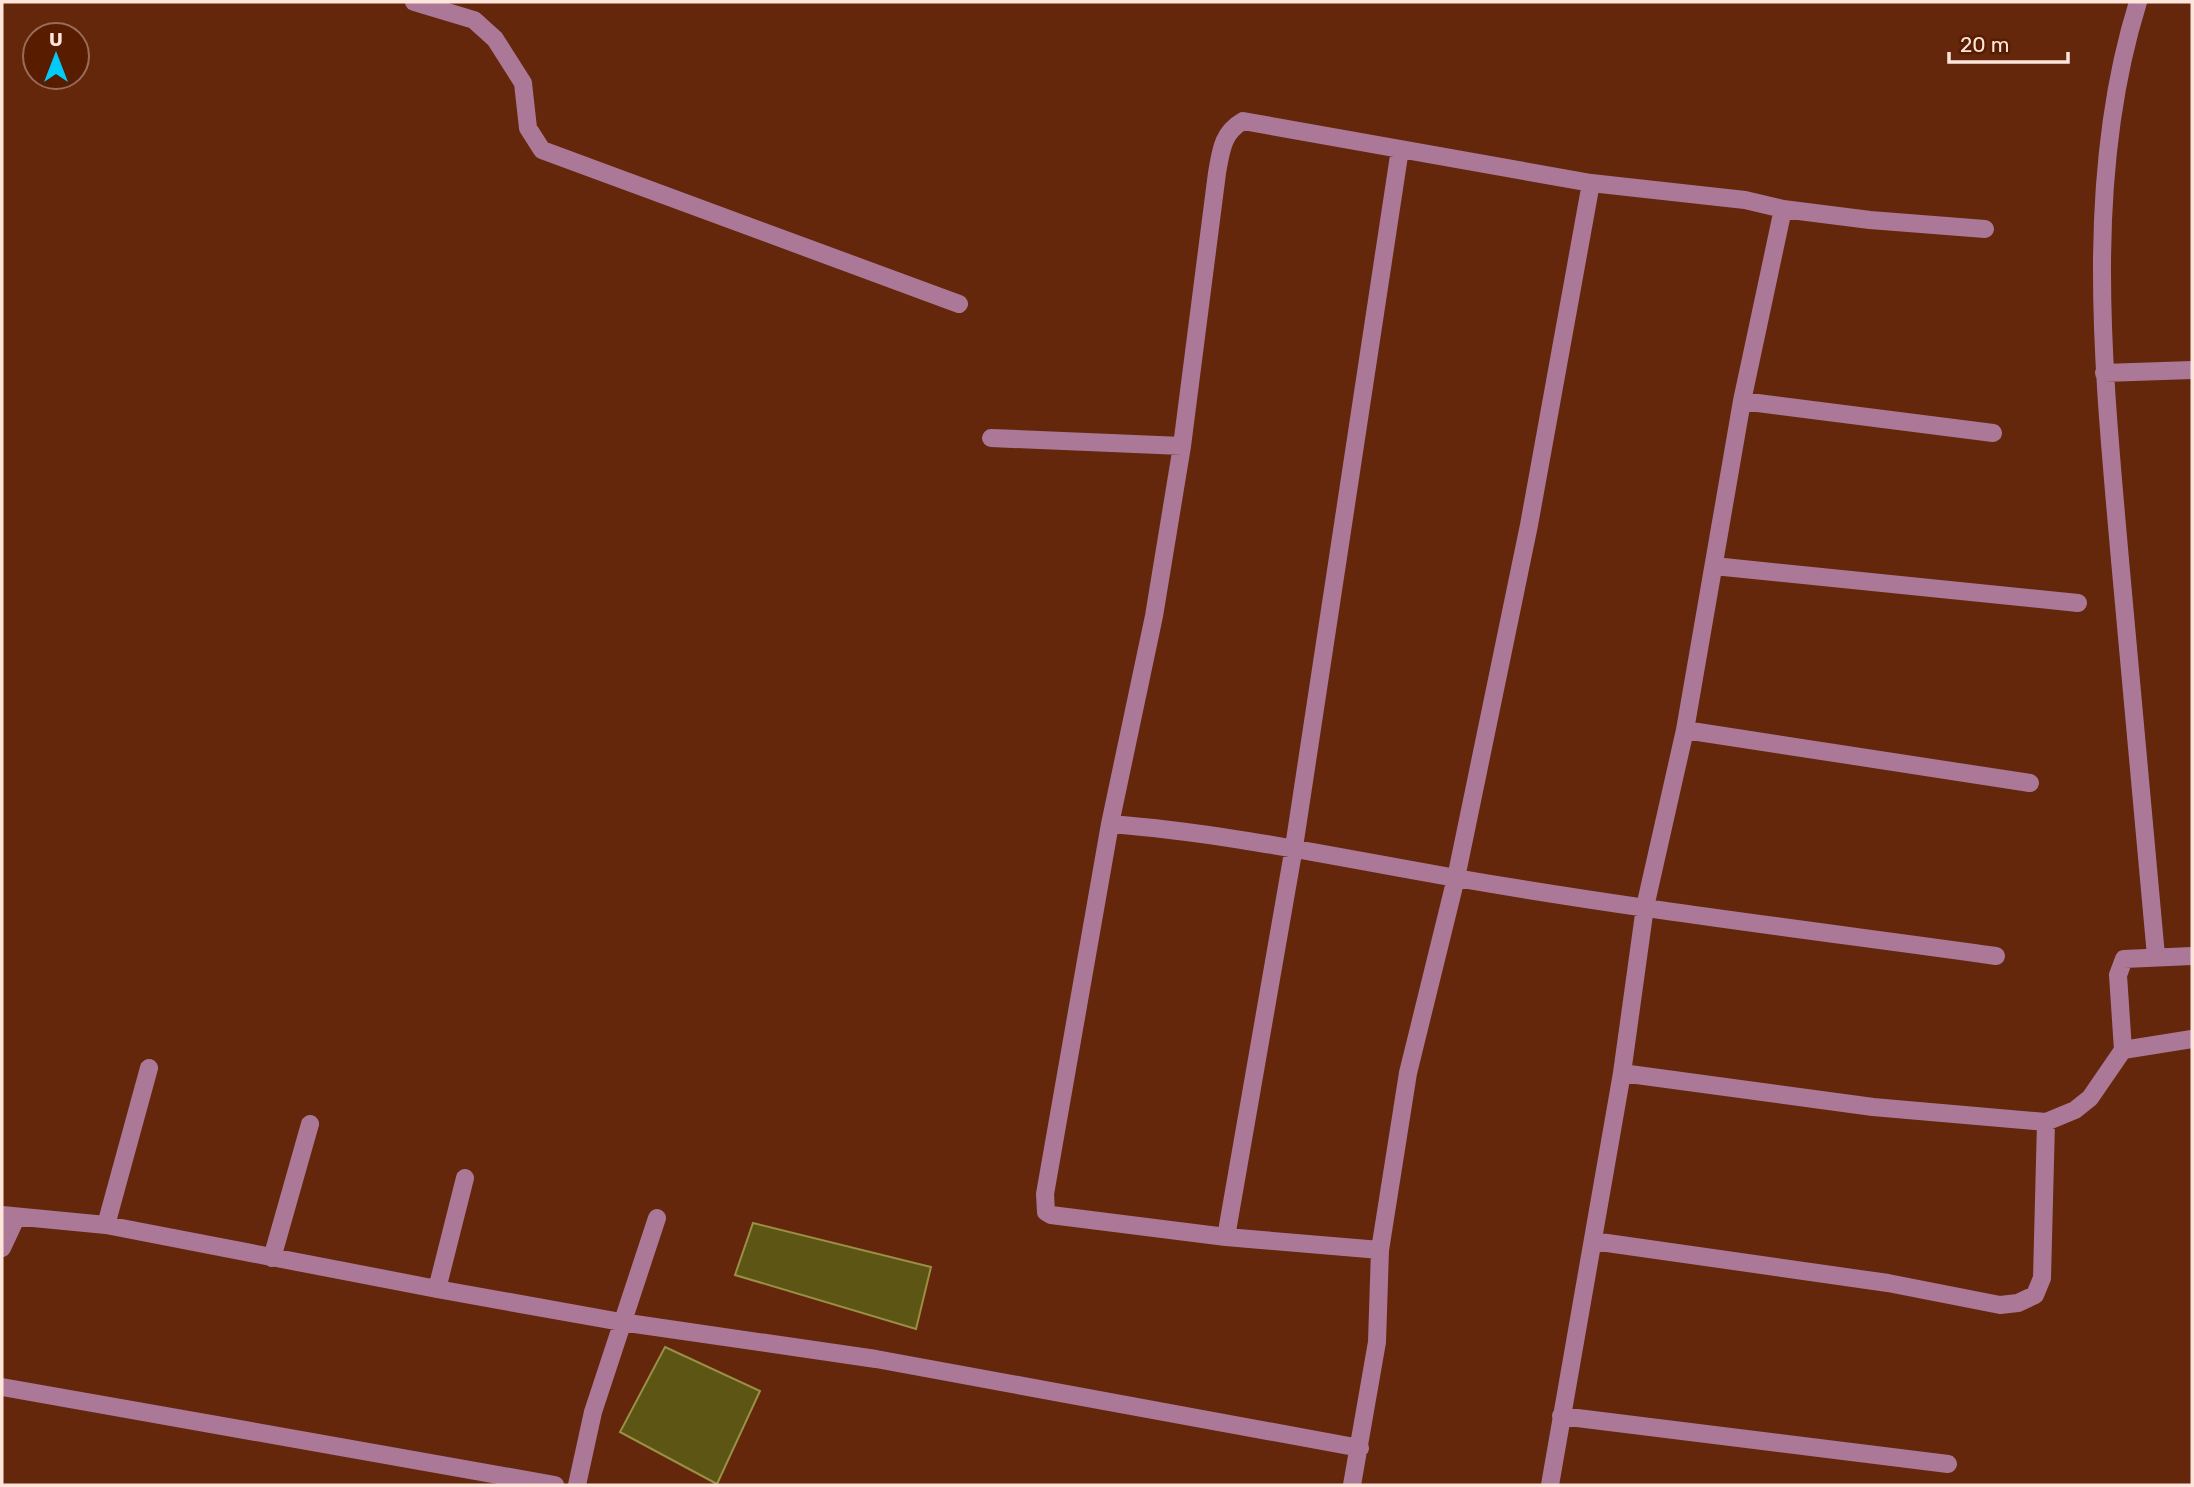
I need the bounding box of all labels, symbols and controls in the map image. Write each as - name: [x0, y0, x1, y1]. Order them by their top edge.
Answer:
- north arrow: [21, 21, 91, 91]
- scale bar: [1949, 21, 2068, 65]
- text: U: [49, 28, 63, 51]
- text: 20 m: [1960, 32, 2009, 57]

